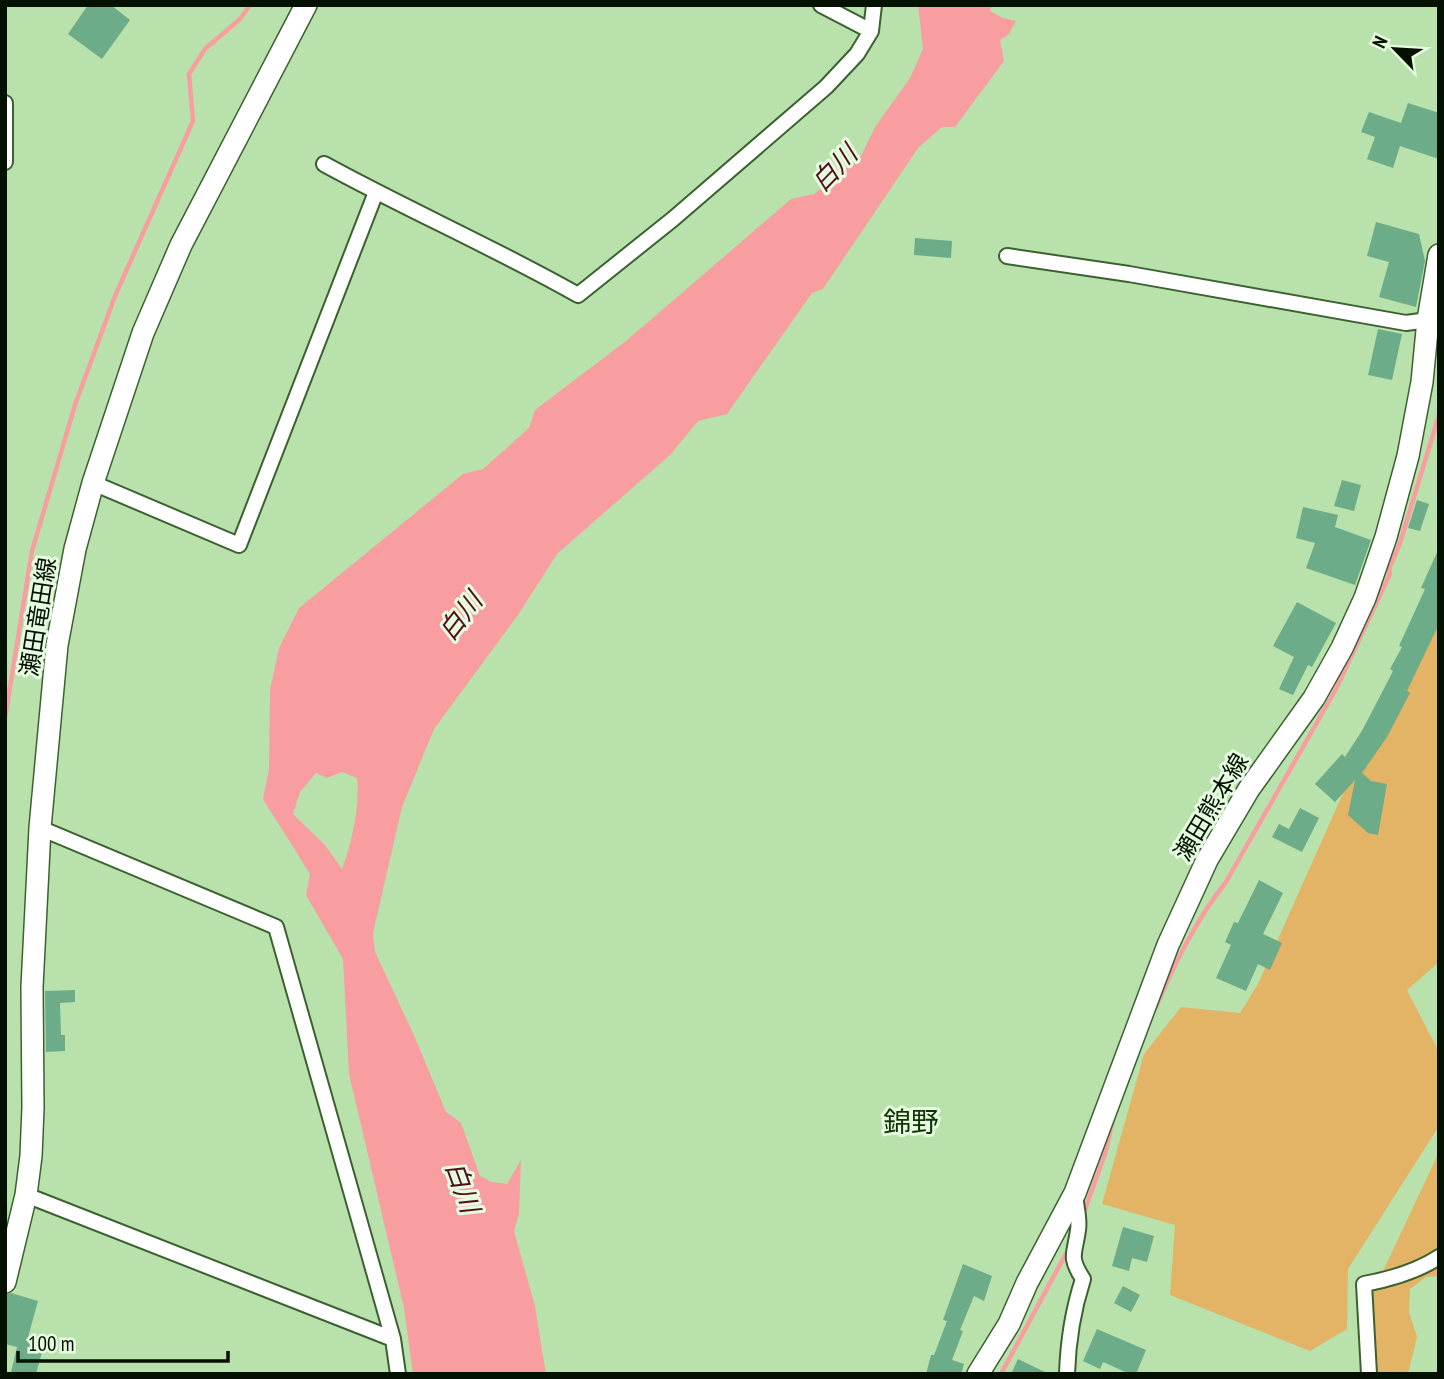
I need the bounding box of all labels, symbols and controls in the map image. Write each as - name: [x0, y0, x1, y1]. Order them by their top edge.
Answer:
- north arrow: [1360, 14, 1430, 84]
- text: N: [1367, 32, 1393, 52]
- water label: 白川: [804, 136, 866, 198]
- street label: 瀬田竜田線: [13, 555, 63, 679]
- water label: 白川: [431, 583, 491, 647]
- street label: 瀬田熊本線: [1167, 748, 1255, 866]
- district label: 錦野: [883, 1103, 939, 1140]
- water label: 白川: [439, 1157, 488, 1220]
- scale bar: [18, 1320, 228, 1364]
- text: 100 m: [28, 1330, 74, 1357]

